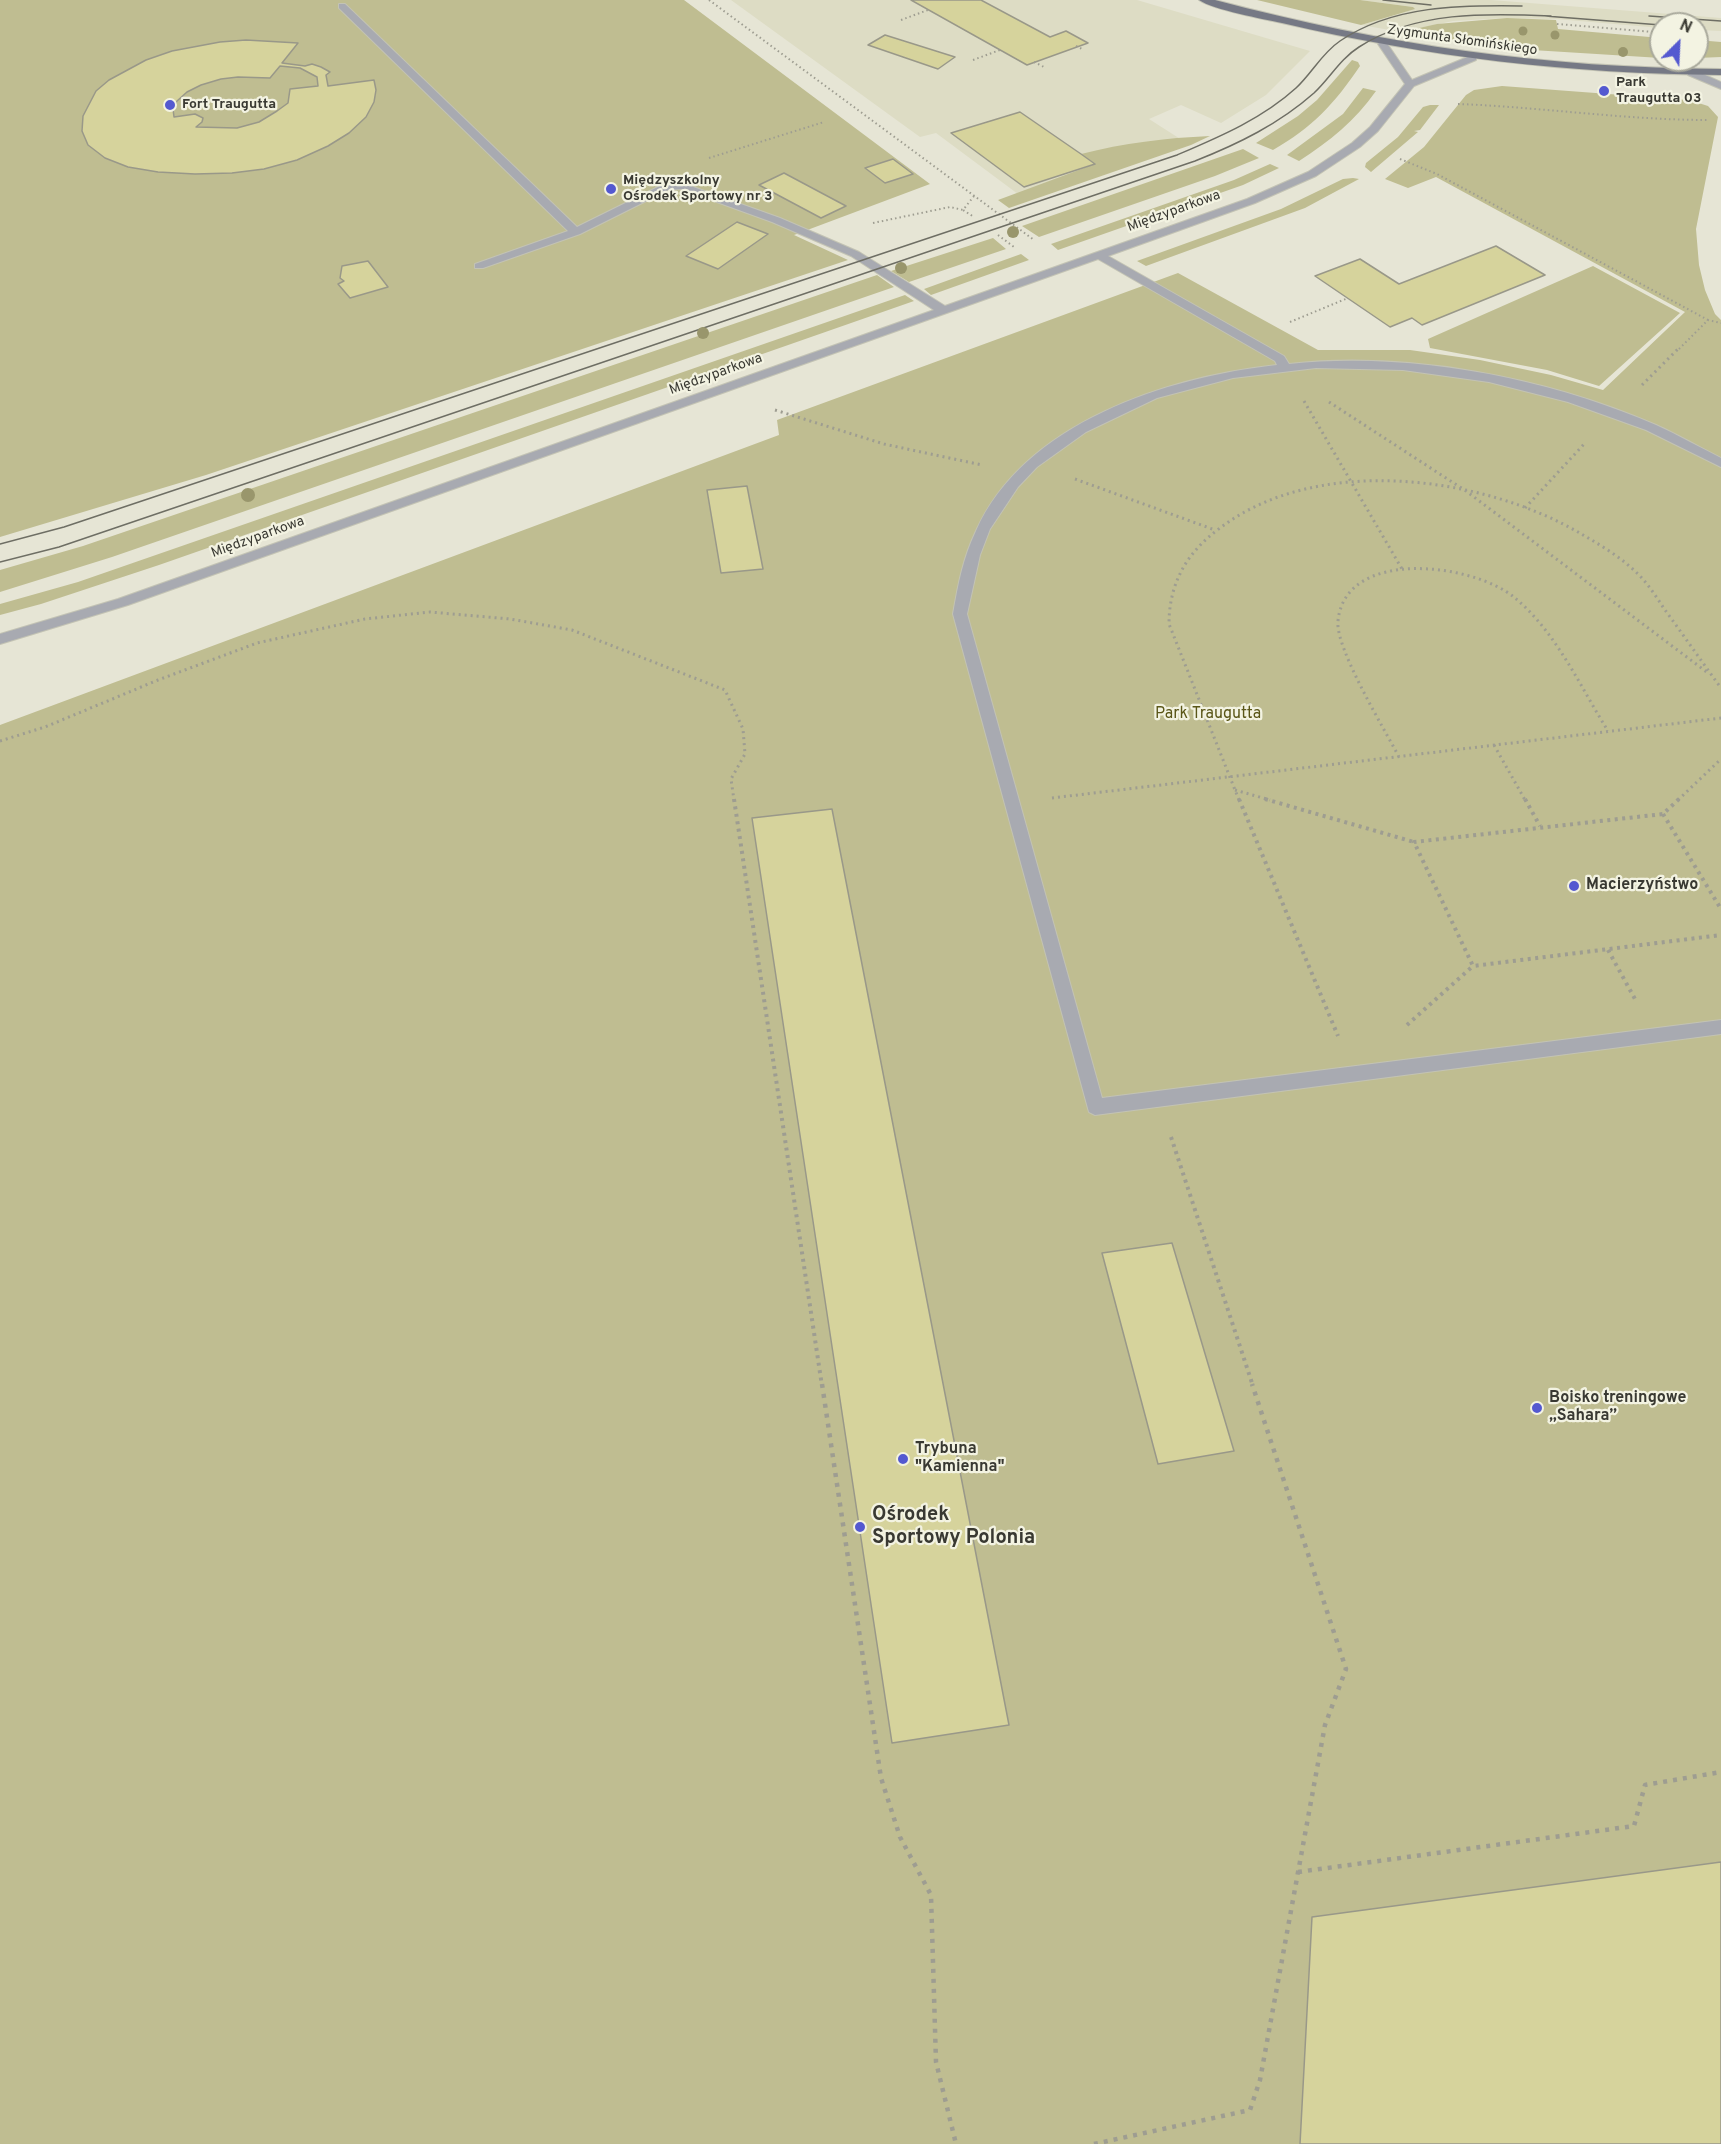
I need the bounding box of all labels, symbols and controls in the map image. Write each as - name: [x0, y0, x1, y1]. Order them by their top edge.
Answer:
- north arrow: [1649, 12, 1709, 72]
- text: N: [1676, 16, 1695, 39]
- street label: Zygmunta Słomińskiego: [1386, 22, 1538, 60]
- place label: Park Traugutta 03: [1616, 75, 1701, 108]
- marker: Park Traugutta 03: [1597, 84, 1611, 98]
- place label: Fort Traugutta: [182, 97, 276, 113]
- marker: Fort Traugutta: [163, 98, 177, 112]
- place label: Międzyszkolny Ośrodek Sportowy nr 3: [623, 173, 772, 206]
- marker: Międzyszkolny Ośrodek Sportowy nr 3: [604, 182, 618, 196]
- street label: Międzyparkowa: [1125, 187, 1223, 237]
- street label: Międzyparkowa: [667, 350, 765, 400]
- street label: Międzyparkowa: [209, 513, 307, 563]
- park label: Park Traugutta: [1155, 705, 1261, 725]
- place label: Macierzyństwo: [1586, 876, 1698, 896]
- marker: Macierzyństwo: [1567, 879, 1581, 893]
- place label: Boisko treningowe „Sahara”: [1549, 1389, 1686, 1427]
- marker: Boisko treningowe „Sahara”: [1530, 1401, 1544, 1415]
- place label: Trybuna "Kamienna": [915, 1440, 1005, 1478]
- marker: Trybuna "Kamienna": [896, 1452, 910, 1466]
- place label: Ośrodek Sportowy Polonia: [872, 1504, 1035, 1551]
- marker: Ośrodek Sportowy Polonia: [853, 1520, 867, 1534]

